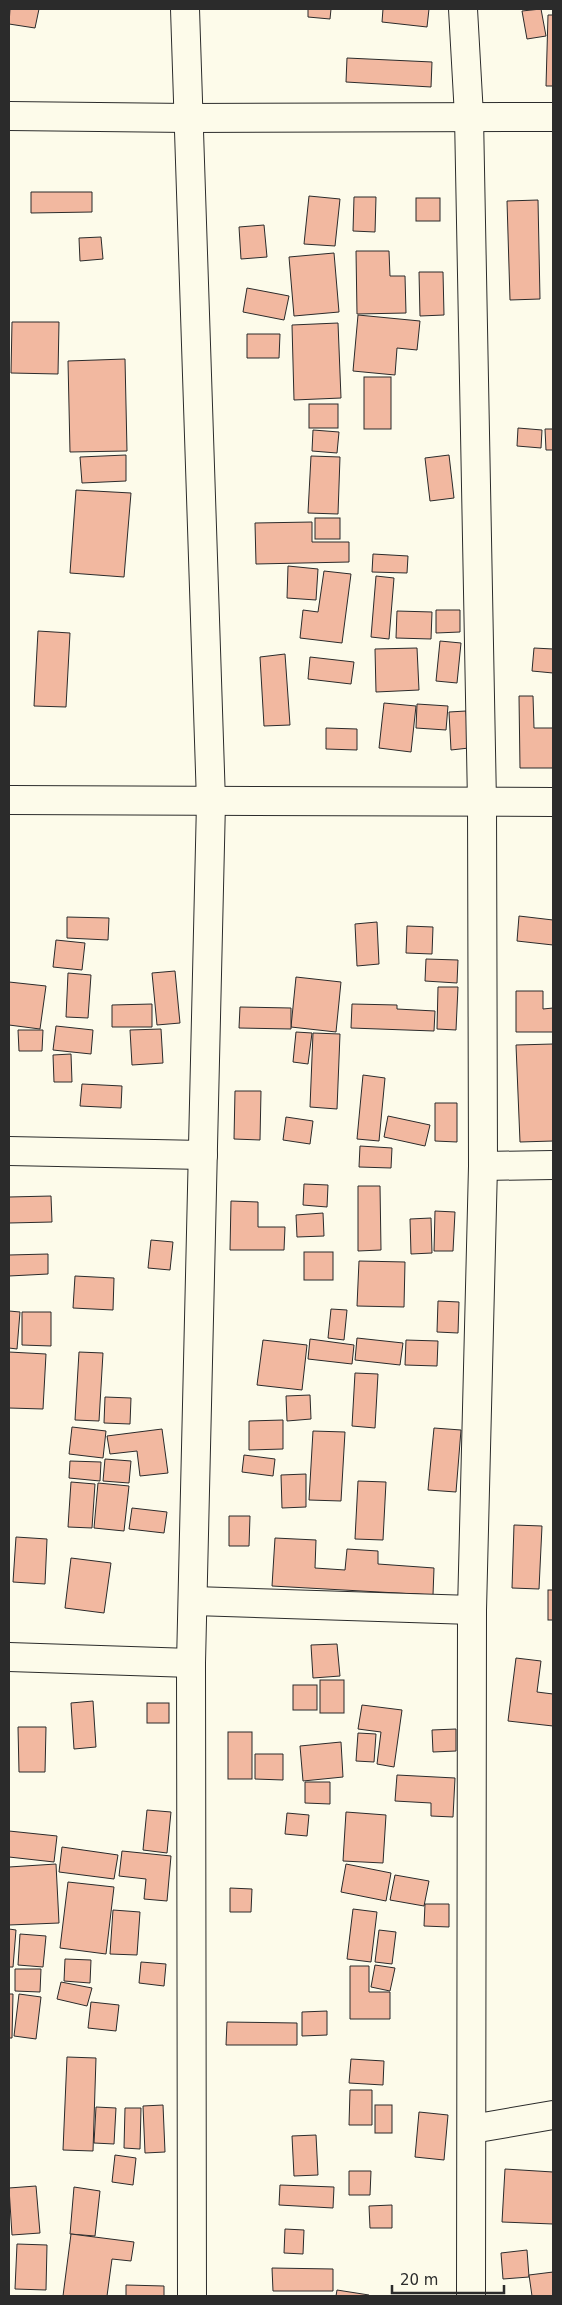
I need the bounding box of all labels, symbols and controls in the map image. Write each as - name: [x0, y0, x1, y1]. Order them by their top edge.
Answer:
- scale bar: [392, 2262, 504, 2294]
- text: 20 m: [400, 2271, 438, 2289]

